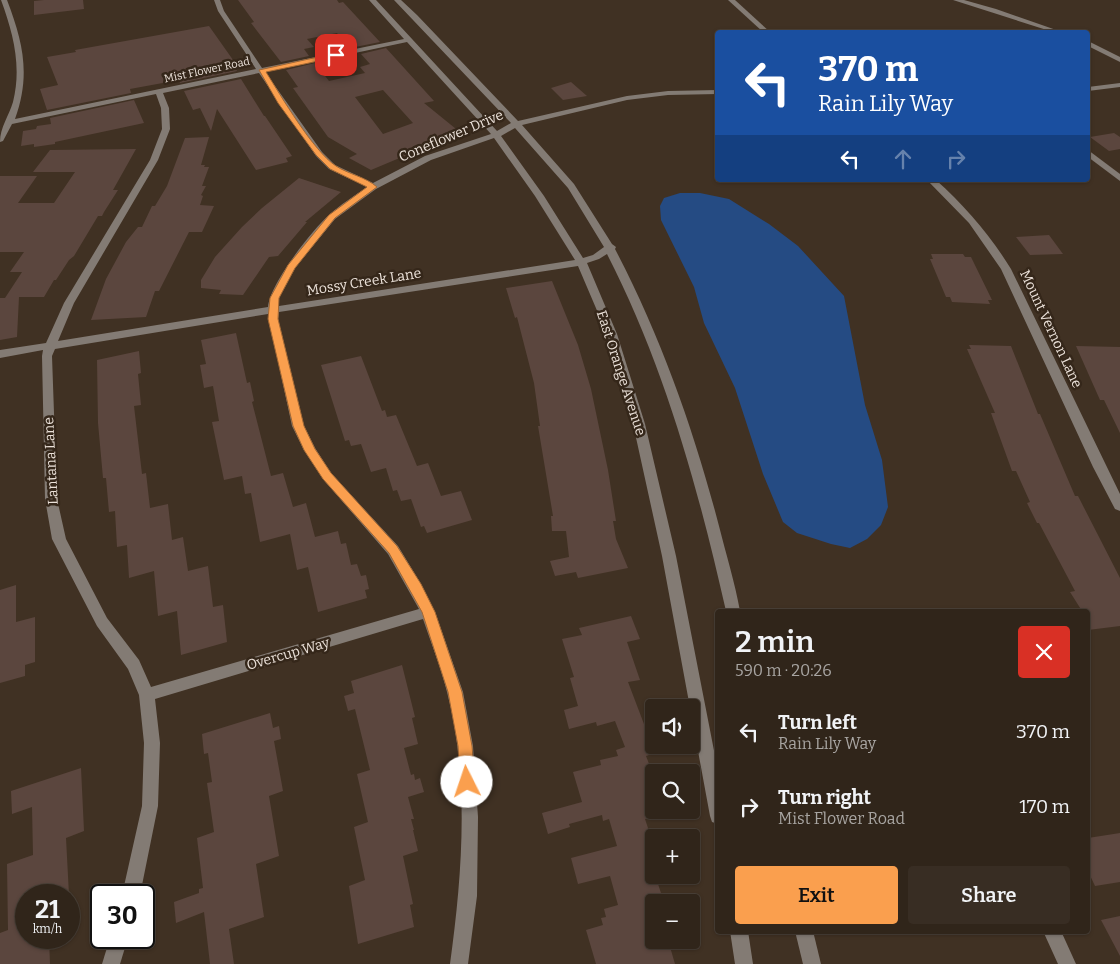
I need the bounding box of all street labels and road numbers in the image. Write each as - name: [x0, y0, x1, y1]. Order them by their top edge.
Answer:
- street label: Mist Flower Road: [163, 54, 252, 85]
- street label: Coneflower Drive: [396, 106, 506, 166]
- street label: Mossy Creek Lane: [305, 265, 423, 299]
- street label: Mount Vernon Lane: [1016, 267, 1086, 391]
- street label: East Orange Avenue: [593, 308, 649, 438]
- street label: Lantana Lane: [40, 417, 62, 505]
- street label: Overcup Way: [245, 634, 332, 674]

